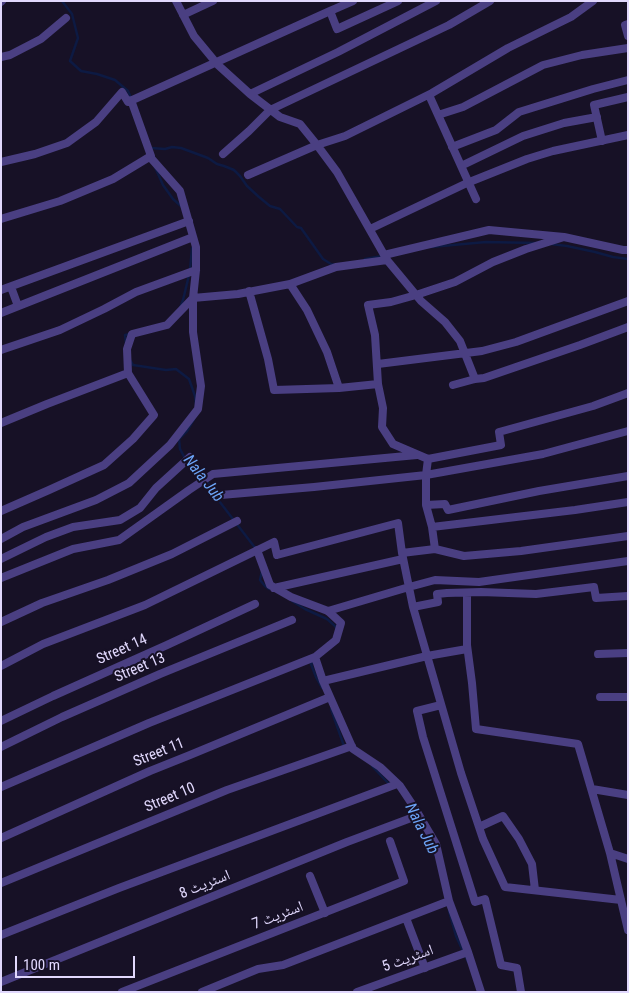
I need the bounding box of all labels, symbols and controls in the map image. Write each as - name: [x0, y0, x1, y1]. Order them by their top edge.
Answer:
- water label: Nala Jub: [179, 452, 227, 506]
- street label: Street 14: [94, 631, 150, 669]
- street label: Street 13: [112, 649, 168, 687]
- street label: Street 11: [131, 735, 187, 771]
- street label: Street 10: [142, 779, 198, 817]
- water label: Nala Jub: [400, 800, 442, 858]
- street label: اسٹریٹ 8: [177, 867, 233, 903]
- street label: اسٹریٹ 7: [250, 898, 306, 934]
- street label: اسٹریٹ 5: [380, 941, 436, 977]
- scale bar: [18, 946, 138, 978]
- text: 100 m: [23, 956, 60, 974]

